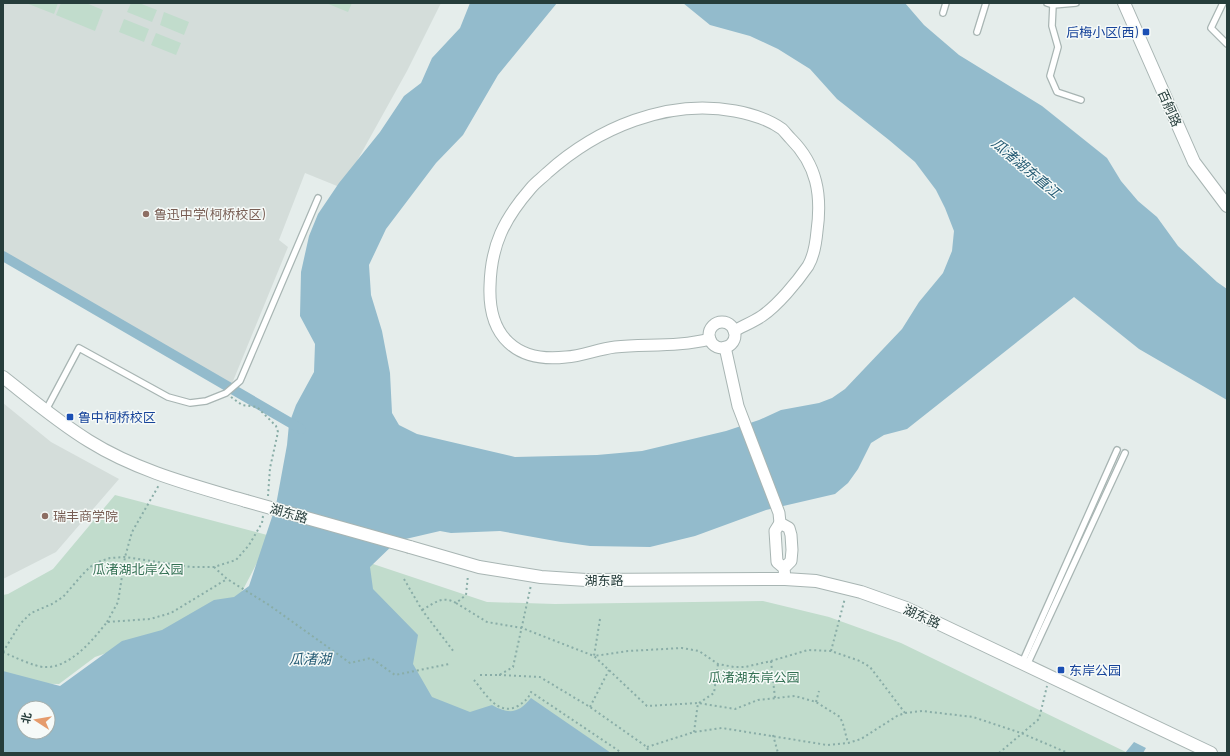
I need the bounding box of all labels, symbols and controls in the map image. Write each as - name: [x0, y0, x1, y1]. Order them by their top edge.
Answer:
- place label: 后梅小区(西): [1066, 24, 1139, 40]
- marker: 后梅小区(西): [1141, 27, 1151, 37]
- street label: 百舸路: [1155, 87, 1185, 129]
- water label: 瓜渚湖东直江: [989, 134, 1065, 202]
- place label: 鲁迅中学(柯桥校区): [154, 206, 265, 222]
- marker: 鲁迅中学(柯桥校区): [141, 209, 151, 219]
- place label: 鲁中柯桥校区: [78, 409, 156, 425]
- marker: 鲁中柯桥校区: [65, 412, 75, 422]
- street label: 湖东路: [268, 500, 310, 526]
- place label: 瑞丰商学院: [53, 508, 118, 524]
- marker: 瑞丰商学院: [40, 511, 50, 521]
- park label: 瓜渚湖北岸公园: [92, 561, 184, 577]
- street label: 湖东路: [584, 572, 624, 588]
- street label: 湖东路: [901, 601, 943, 631]
- water label: 瓜渚湖: [289, 650, 333, 667]
- place label: 东岸公园: [1069, 662, 1121, 678]
- marker: 东岸公园: [1056, 665, 1066, 675]
- park label: 瓜渚湖东岸公园: [708, 669, 800, 685]
- north arrow: [16, 700, 56, 740]
- text: 北: [18, 711, 33, 725]

